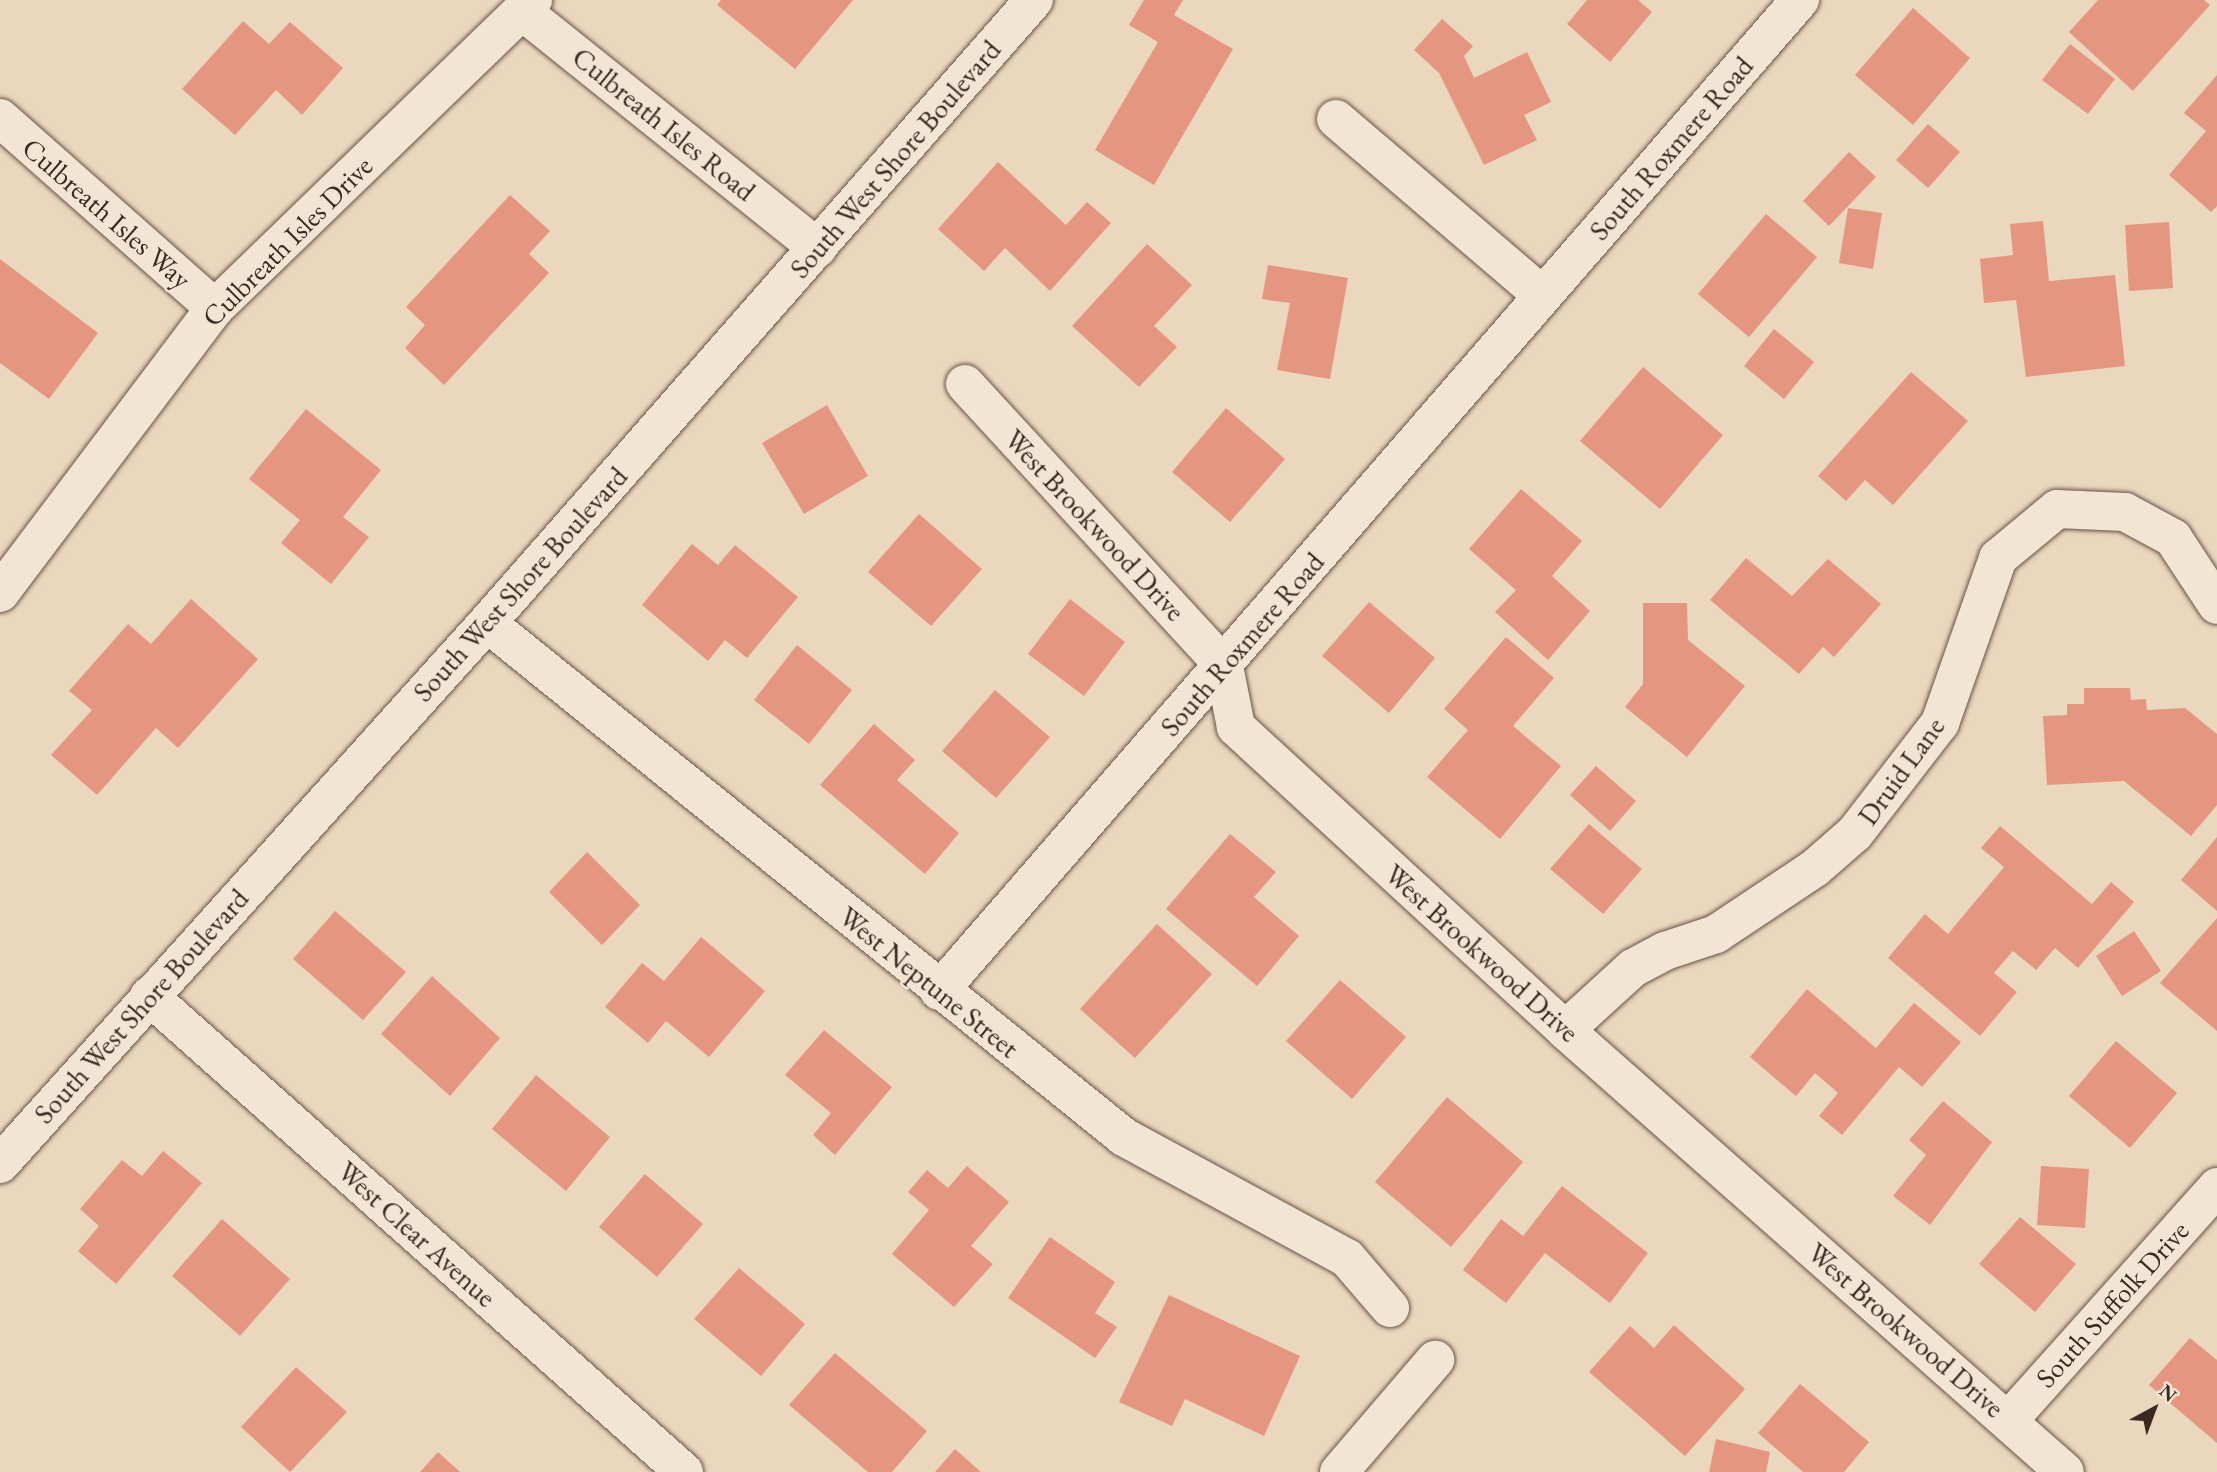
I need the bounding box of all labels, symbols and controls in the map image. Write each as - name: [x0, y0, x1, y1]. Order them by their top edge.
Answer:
- street label: South West Shore Boulevard: [783, 33, 1007, 285]
- street label: Culbreath Isles Road: [566, 40, 762, 208]
- street label: South Roxmere Road: [1582, 49, 1760, 247]
- street label: Culbreath Isles Way: [16, 130, 198, 296]
- street label: Culbreath Isles Drive: [195, 149, 379, 333]
- street label: West Brookwood Drive: [998, 422, 1192, 628]
- street label: South West Shore Boulevard: [406, 460, 634, 708]
- street label: South Roxmere Road: [1153, 545, 1331, 743]
- street label: Druid Lane: [1851, 711, 1951, 831]
- street label: West Brookwood Drive: [1378, 857, 1586, 1049]
- street label: South West Shore Boulevard: [27, 882, 255, 1130]
- street label: West Neptune Street: [832, 899, 1026, 1065]
- street label: West Clear Avenue: [331, 1154, 503, 1314]
- street label: South Suffolk Drive: [2028, 1214, 2196, 1394]
- street label: West Brookwood Drive: [1801, 1236, 2011, 1424]
- north arrow: [2119, 1374, 2189, 1444]
- text: N: [2154, 1378, 2182, 1407]

